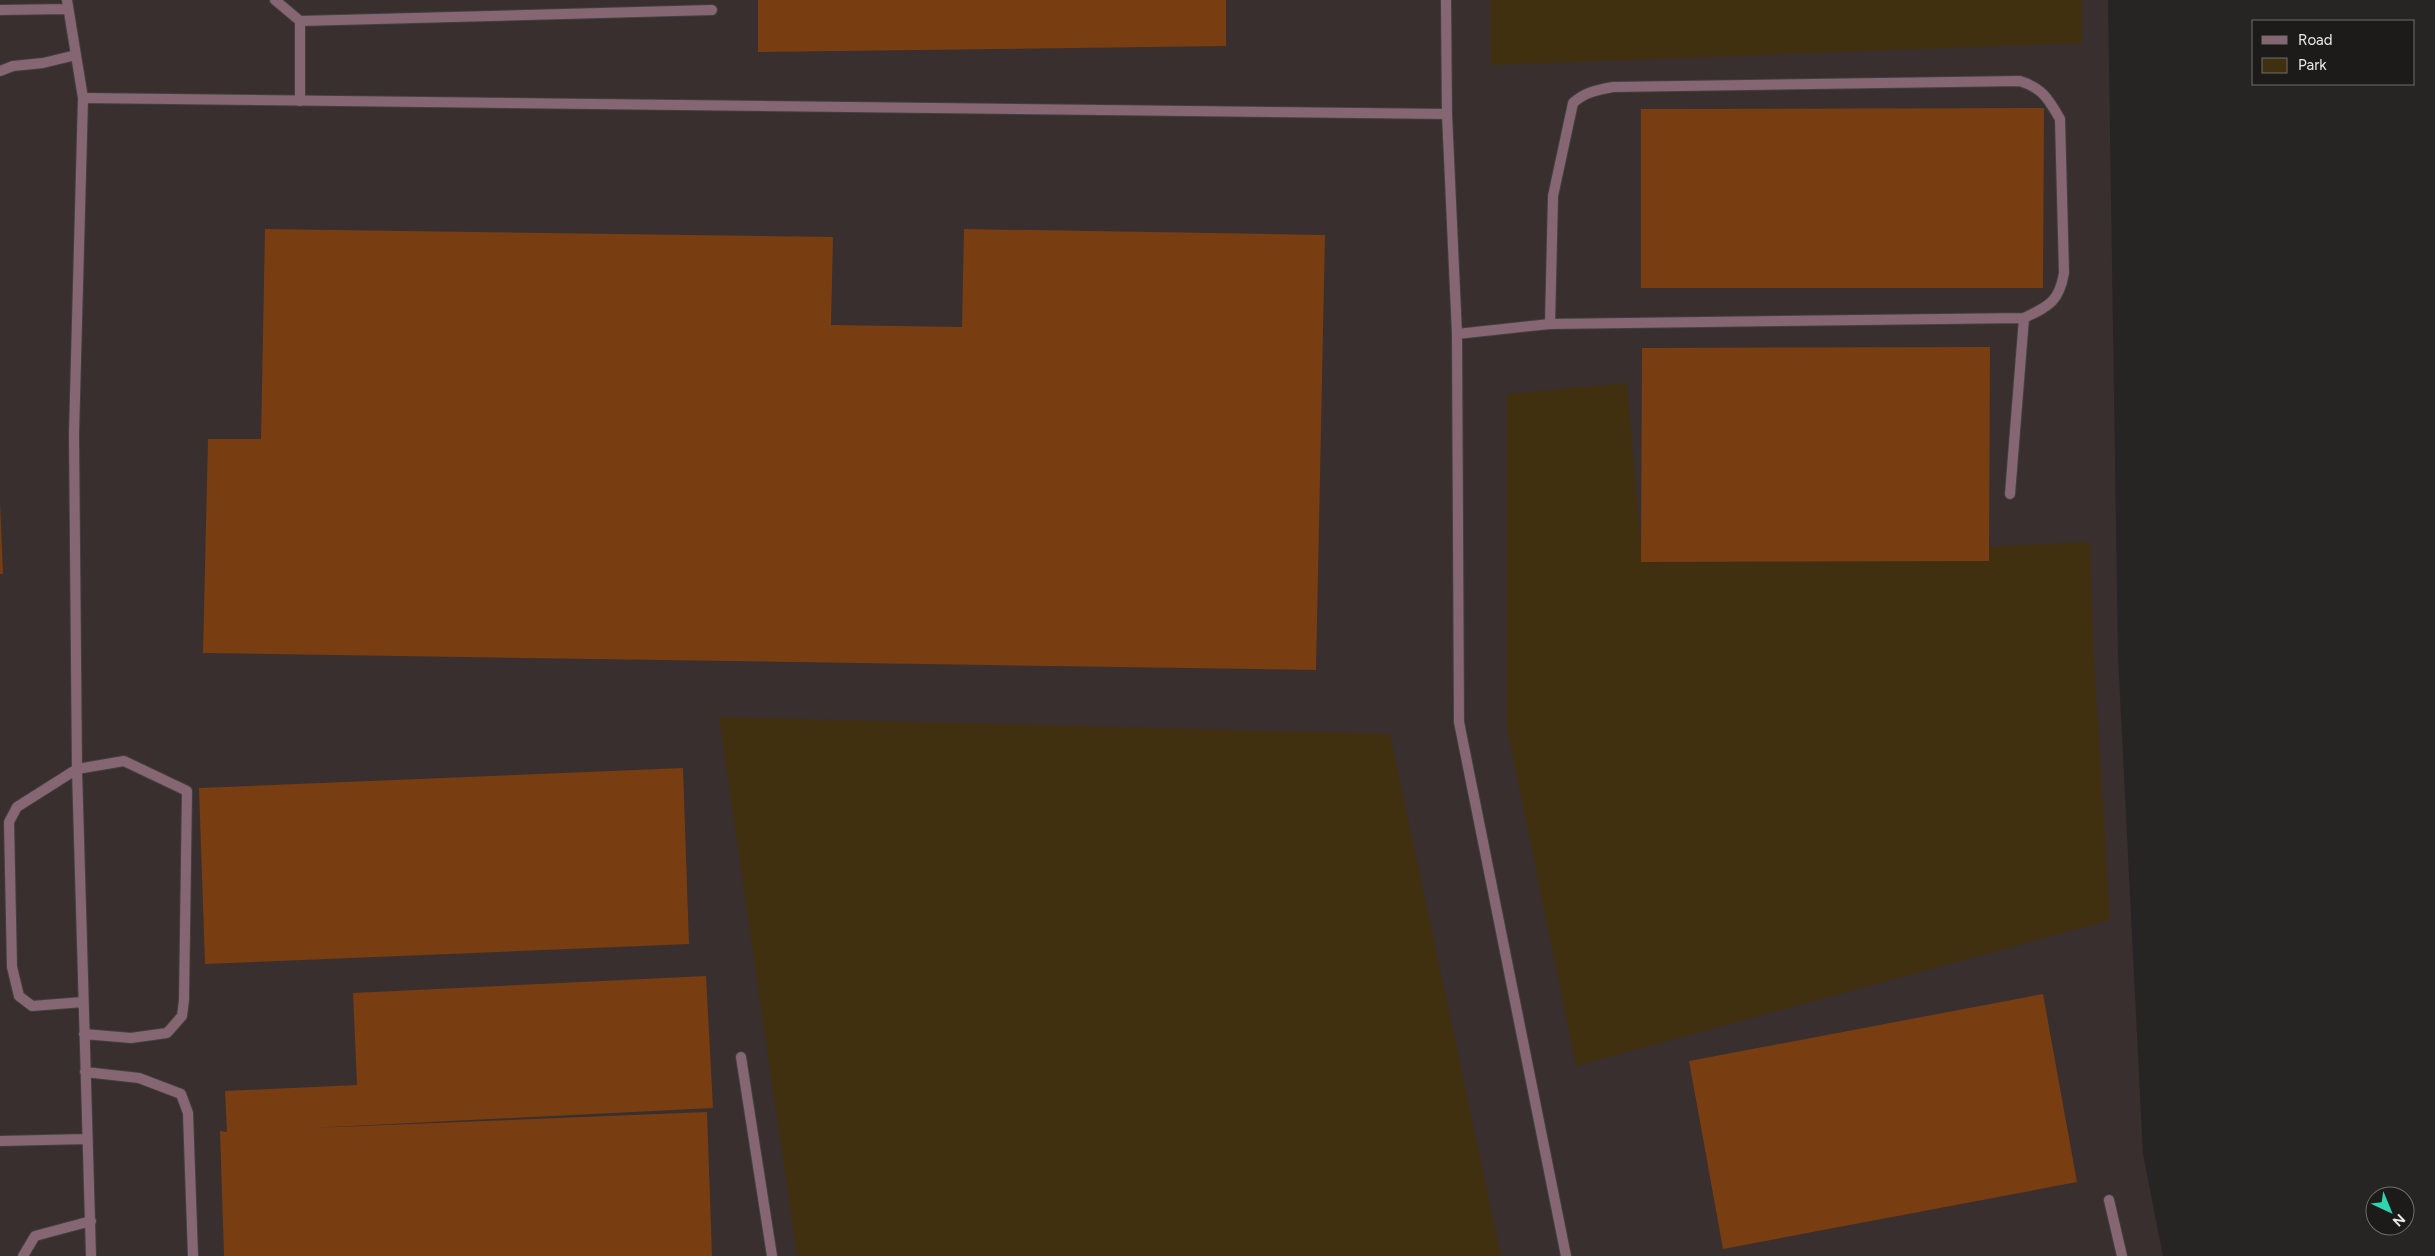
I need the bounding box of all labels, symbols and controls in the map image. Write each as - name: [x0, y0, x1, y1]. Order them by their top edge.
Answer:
- legend: [2252, 20, 2415, 85]
- text: Road: [2298, 31, 2333, 49]
- text: Park: [2298, 56, 2327, 74]
- north arrow: [2365, 1186, 2415, 1236]
- text: N: [2389, 1210, 2408, 1230]

